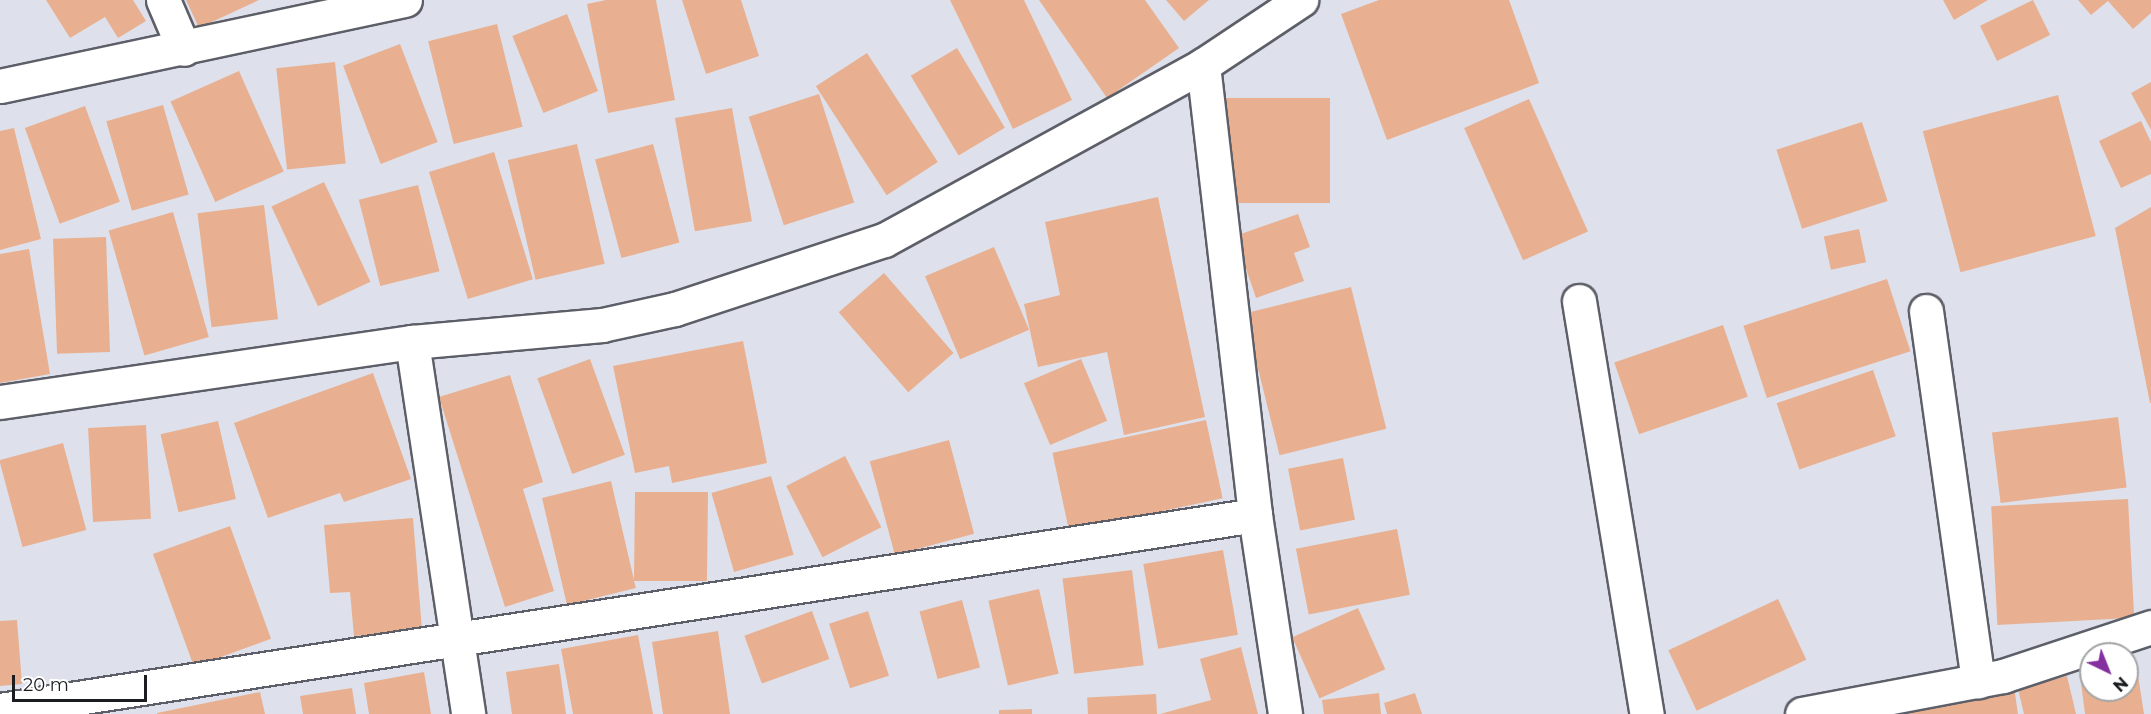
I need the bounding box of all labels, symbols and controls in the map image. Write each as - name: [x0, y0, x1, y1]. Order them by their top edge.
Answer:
- north arrow: [2079, 642, 2139, 702]
- scale bar: [15, 663, 150, 701]
- text: N: [2109, 673, 2131, 695]
- text: 20 m: [23, 674, 69, 696]

